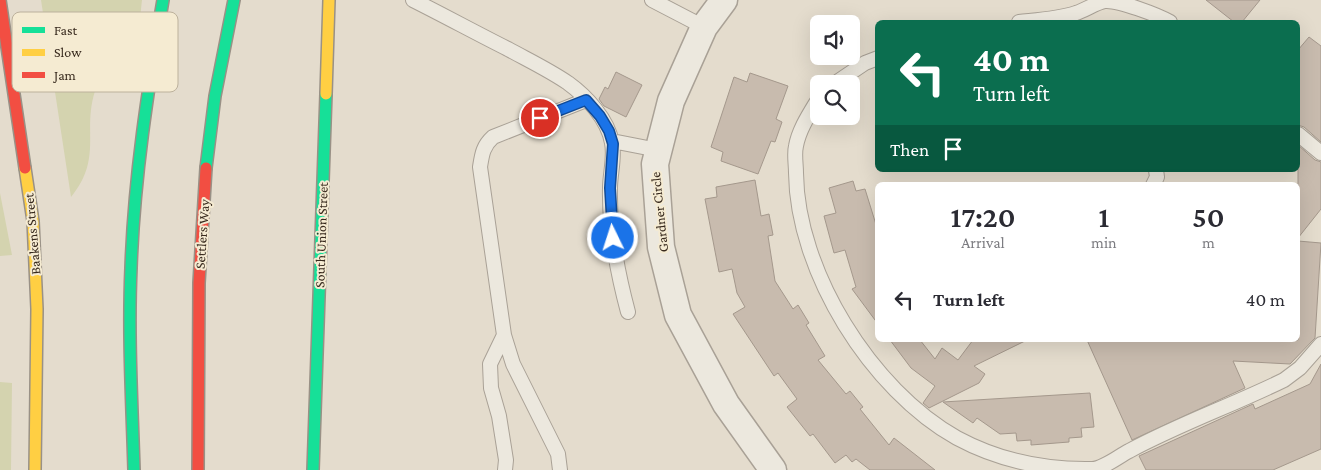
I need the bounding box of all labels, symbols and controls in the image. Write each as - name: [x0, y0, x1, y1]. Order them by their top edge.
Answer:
- legend: [12, 12, 178, 92]
- map controls: [810, 15, 860, 125]
- button: sound: [810, 15, 860, 65]
- text: Fast: [54, 22, 78, 38]
- icon: left: [890, 40, 955, 105]
- text: 40 m: [973, 40, 1050, 79]
- text: Slow: [54, 44, 82, 60]
- text: Jam: [52, 67, 76, 83]
- button: search: [810, 75, 860, 125]
- text: Turn left: [973, 81, 1050, 106]
- pin: [519, 97, 561, 139]
- icon: arrive: [526, 104, 554, 132]
- icon: arrive: [939, 135, 967, 163]
- text: Then: [890, 139, 929, 160]
- street label: Gardner Circle: [647, 171, 671, 253]
- street label: South Union Street: [311, 181, 331, 288]
- street label: Baakens Street: [20, 192, 44, 275]
- street label: Settlers Way: [192, 198, 212, 269]
- text: 17:20: [951, 200, 1015, 233]
- text: 1: [1098, 200, 1109, 233]
- text: 50: [1192, 200, 1224, 233]
- position arrow: [586, 211, 638, 263]
- text: Arrival: [961, 234, 1005, 251]
- text: min: [1091, 234, 1117, 251]
- text: m: [1202, 234, 1215, 251]
- icon: left: [890, 286, 918, 314]
- text: Turn left: [933, 289, 1005, 310]
- text: 40 m: [1246, 289, 1285, 310]

